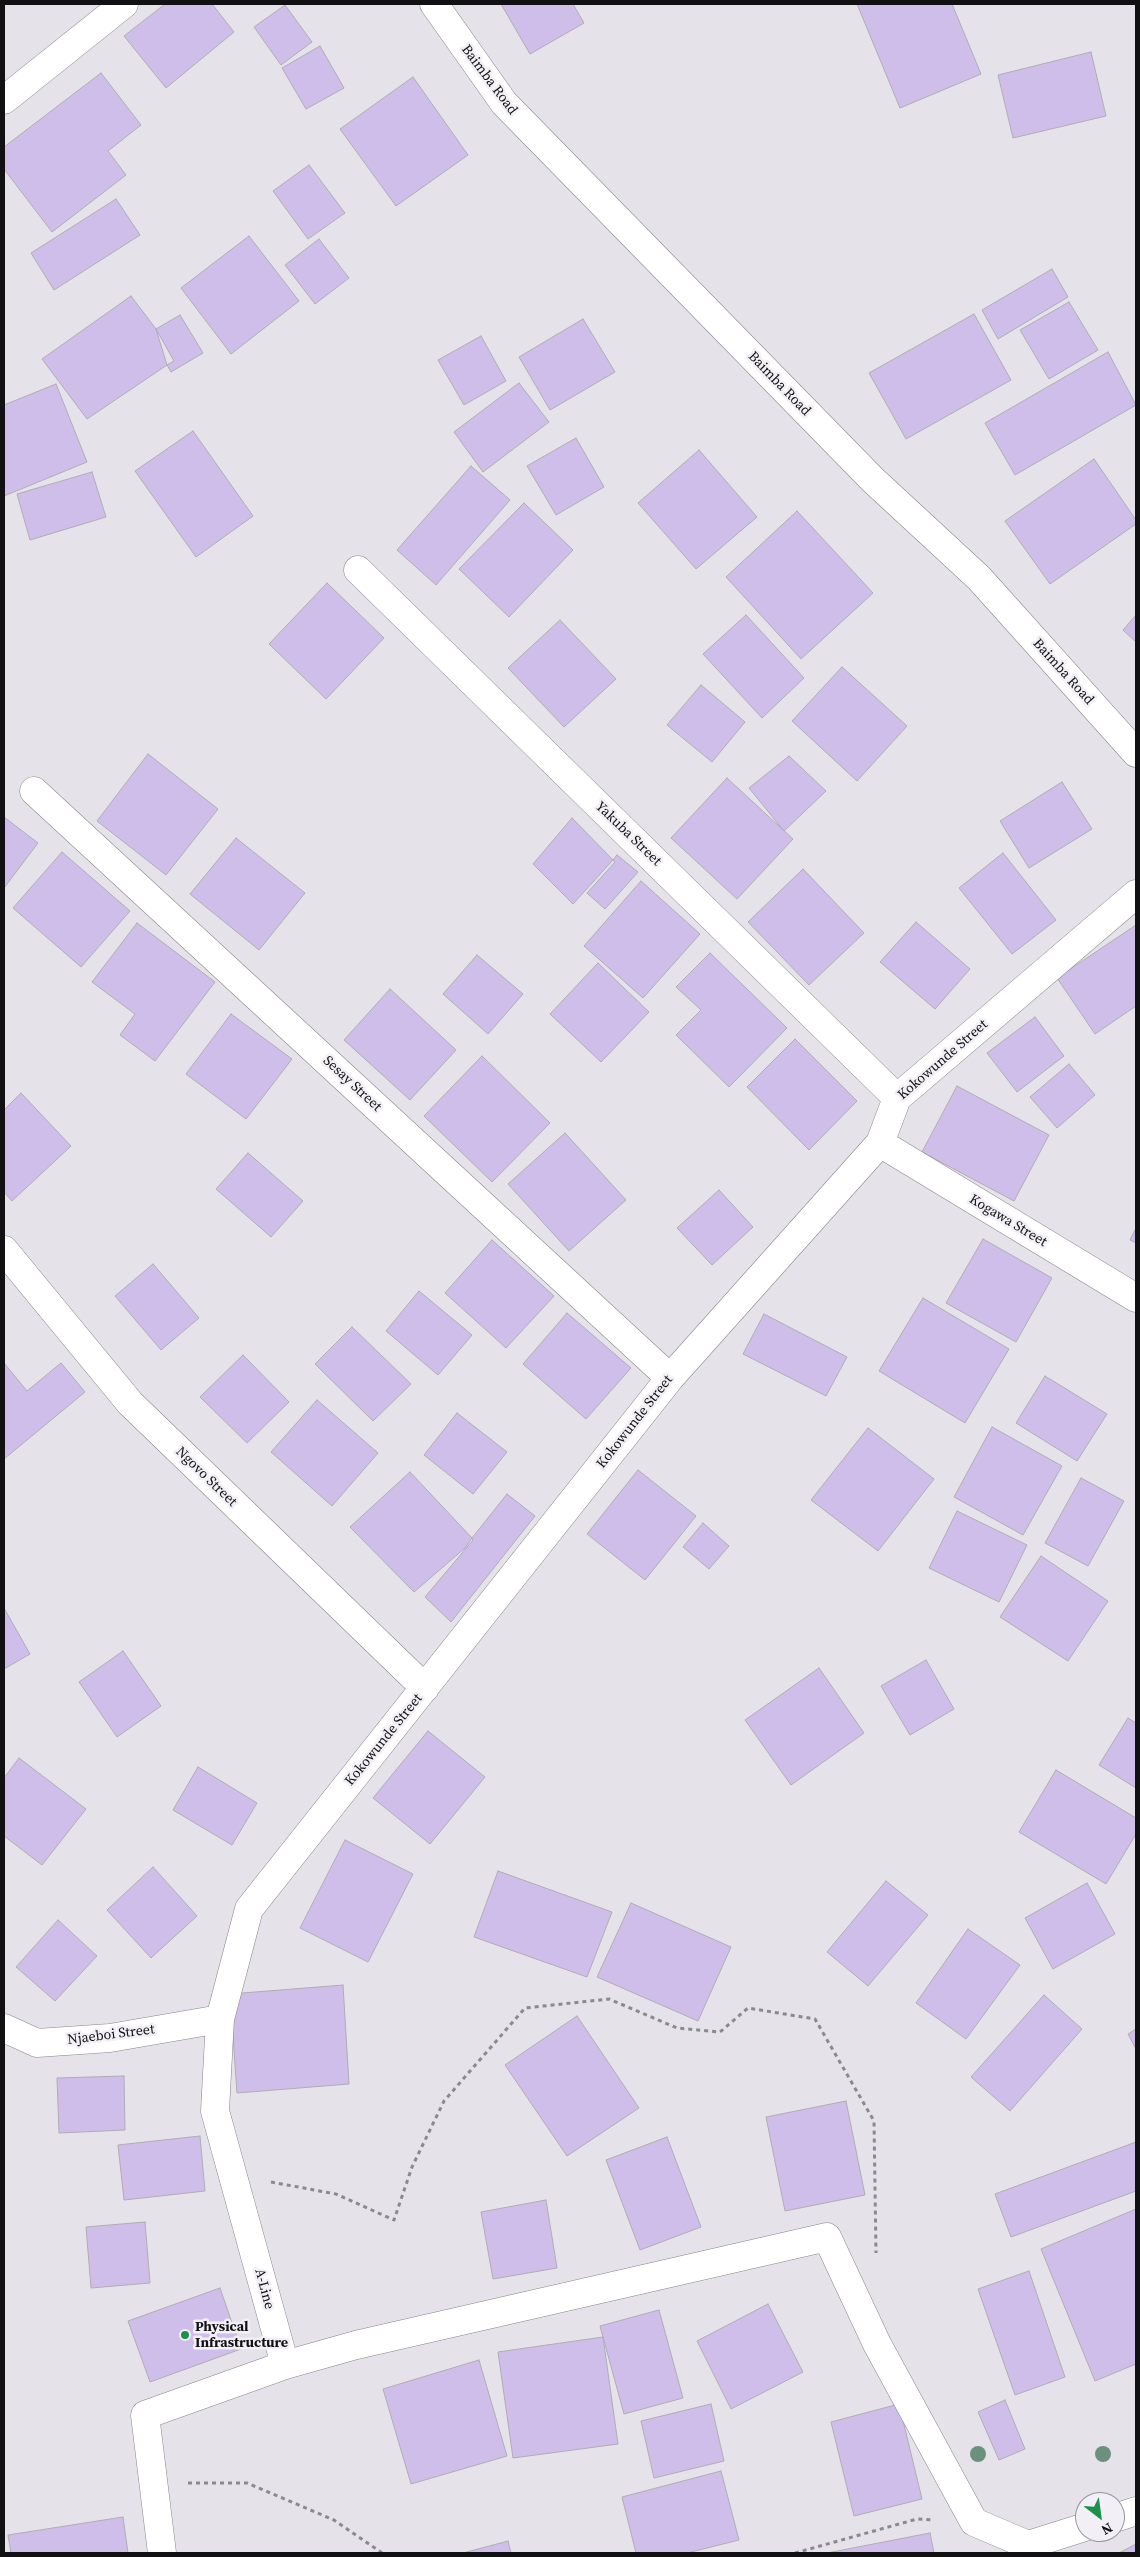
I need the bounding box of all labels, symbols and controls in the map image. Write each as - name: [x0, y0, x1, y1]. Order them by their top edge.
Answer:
- street label: Baimba Road: [457, 42, 521, 118]
- street label: Baimba Road: [744, 348, 814, 420]
- street label: Baimba Road: [1029, 636, 1097, 708]
- street label: Yakuba Street: [591, 798, 665, 870]
- street label: Kokowunde Street: [895, 1016, 991, 1104]
- street label: Sesay Street: [319, 1053, 385, 1115]
- street label: Kogawa Street: [966, 1191, 1050, 1251]
- street label: Kokowunde Street: [593, 1372, 677, 1472]
- street label: Ngovo Street: [172, 1444, 240, 1510]
- street label: Kokowunde Street: [342, 1691, 426, 1789]
- street label: Njaeboi Street: [66, 2021, 156, 2049]
- street label: A-Line: [251, 2267, 277, 2311]
- place label: Physical Infrastructure: [195, 2319, 288, 2352]
- marker: Physical Infrastructure: [179, 2329, 191, 2341]
- north arrow: [1075, 2492, 1125, 2542]
- text: N: [1098, 2518, 1116, 2540]

